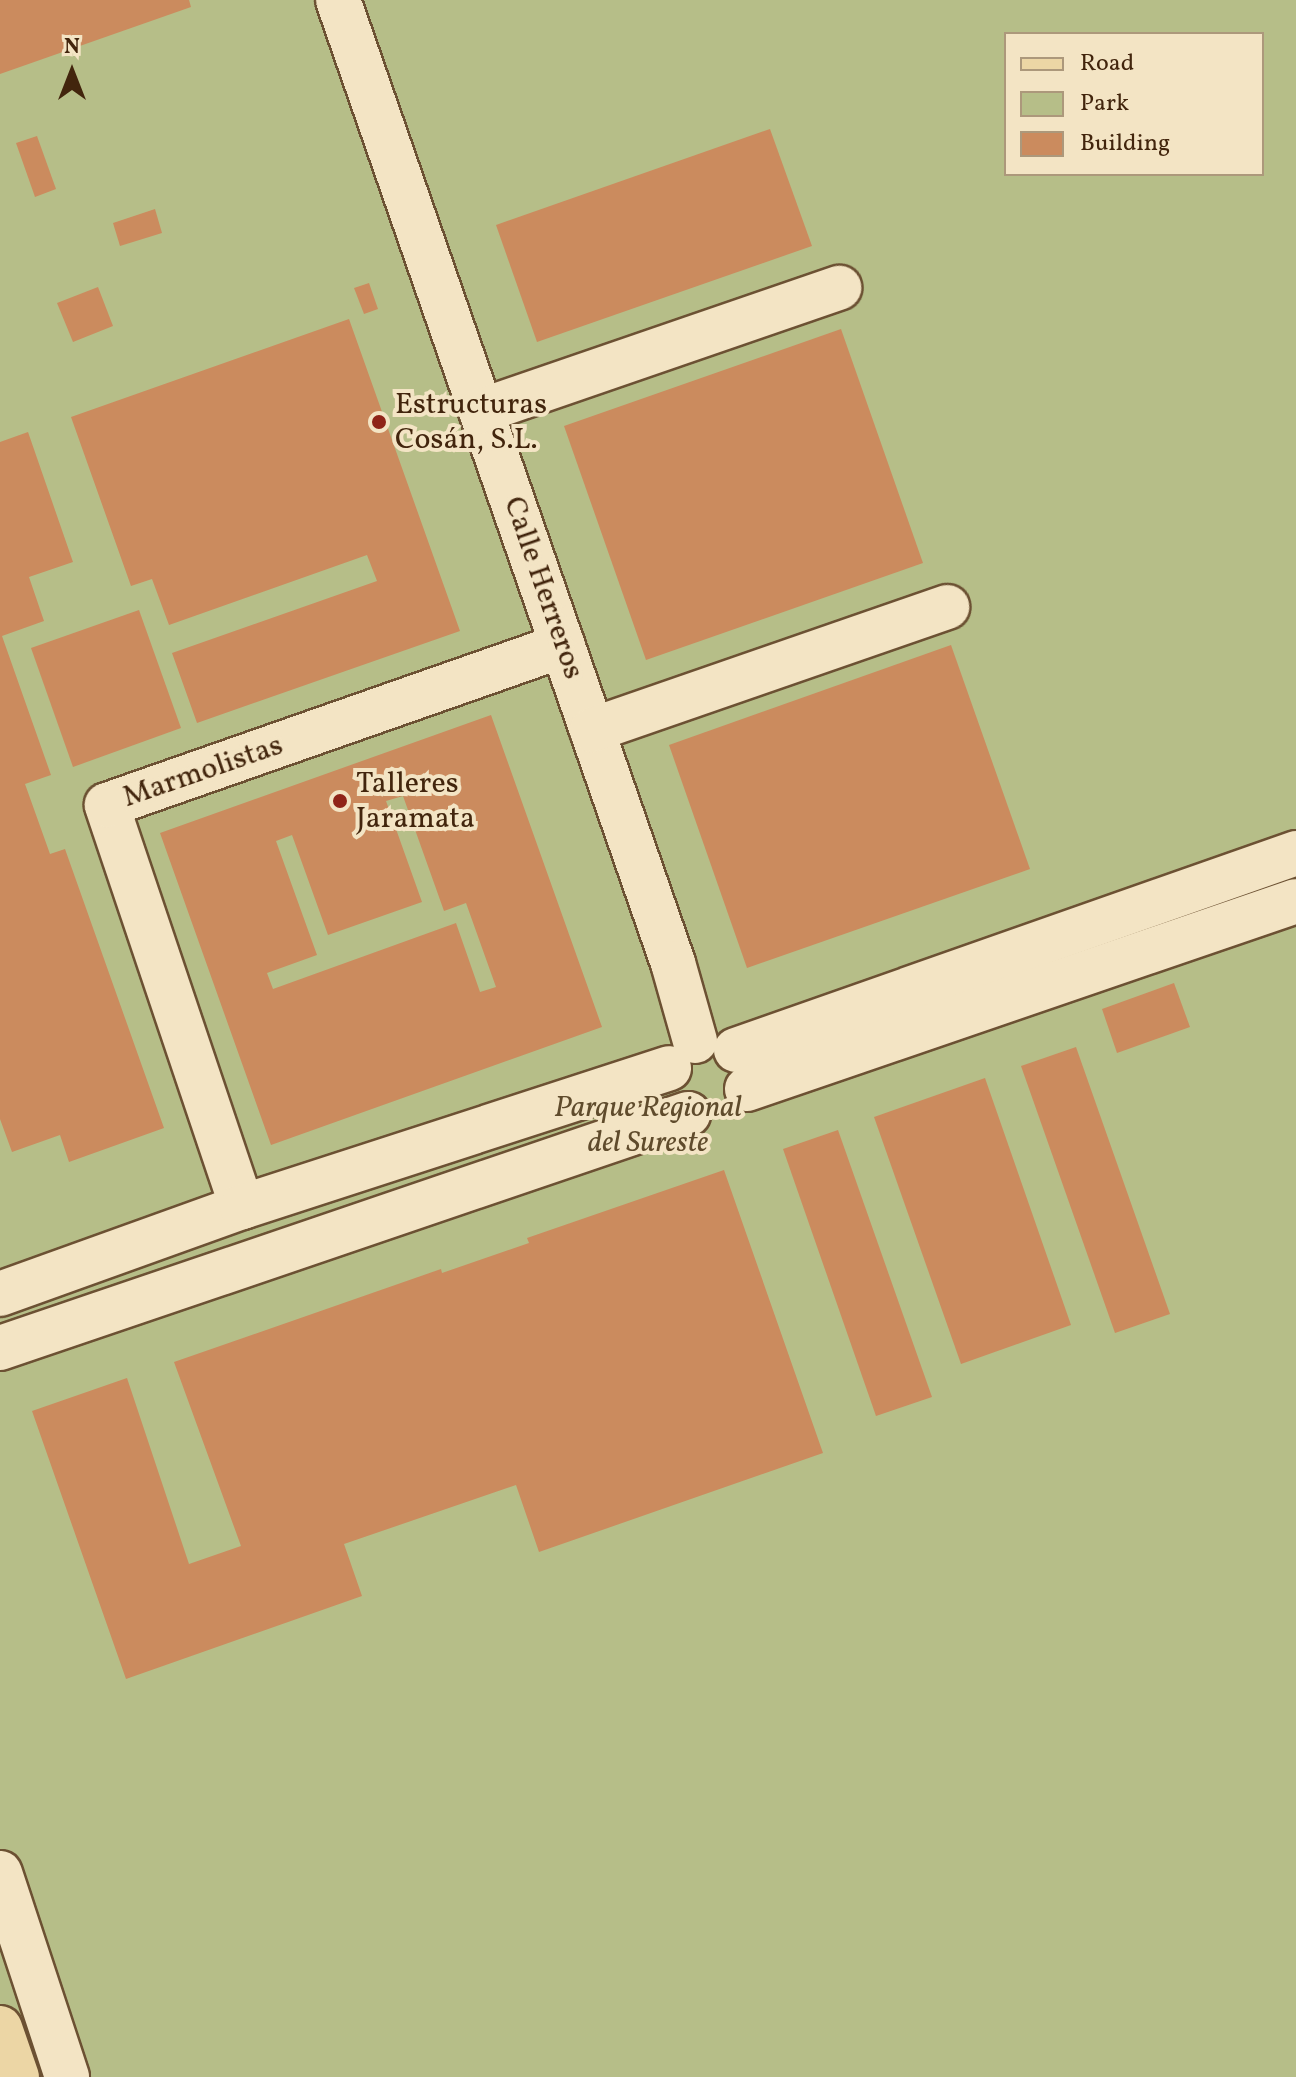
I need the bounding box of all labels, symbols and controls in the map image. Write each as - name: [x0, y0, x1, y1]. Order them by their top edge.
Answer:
- north arrow: [32, 32, 112, 112]
- text: N: [64, 32, 80, 63]
- legend: [1004, 32, 1264, 176]
- text: Road: [1080, 47, 1134, 81]
- text: Park: [1080, 87, 1129, 121]
- text: Building: [1080, 127, 1170, 161]
- place label: Estructuras Cosán, S.L.: [395, 387, 547, 458]
- marker: Estructuras Cosán, S.L.: [370, 413, 388, 431]
- street label: Calle Herreros: [495, 492, 591, 684]
- street label: Marmolistas: [118, 728, 288, 816]
- place label: Talleres Jaramata: [356, 766, 475, 836]
- marker: Talleres Jaramata: [331, 792, 349, 810]
- park label: Parque Regional del Sureste: [554, 1090, 742, 1160]

